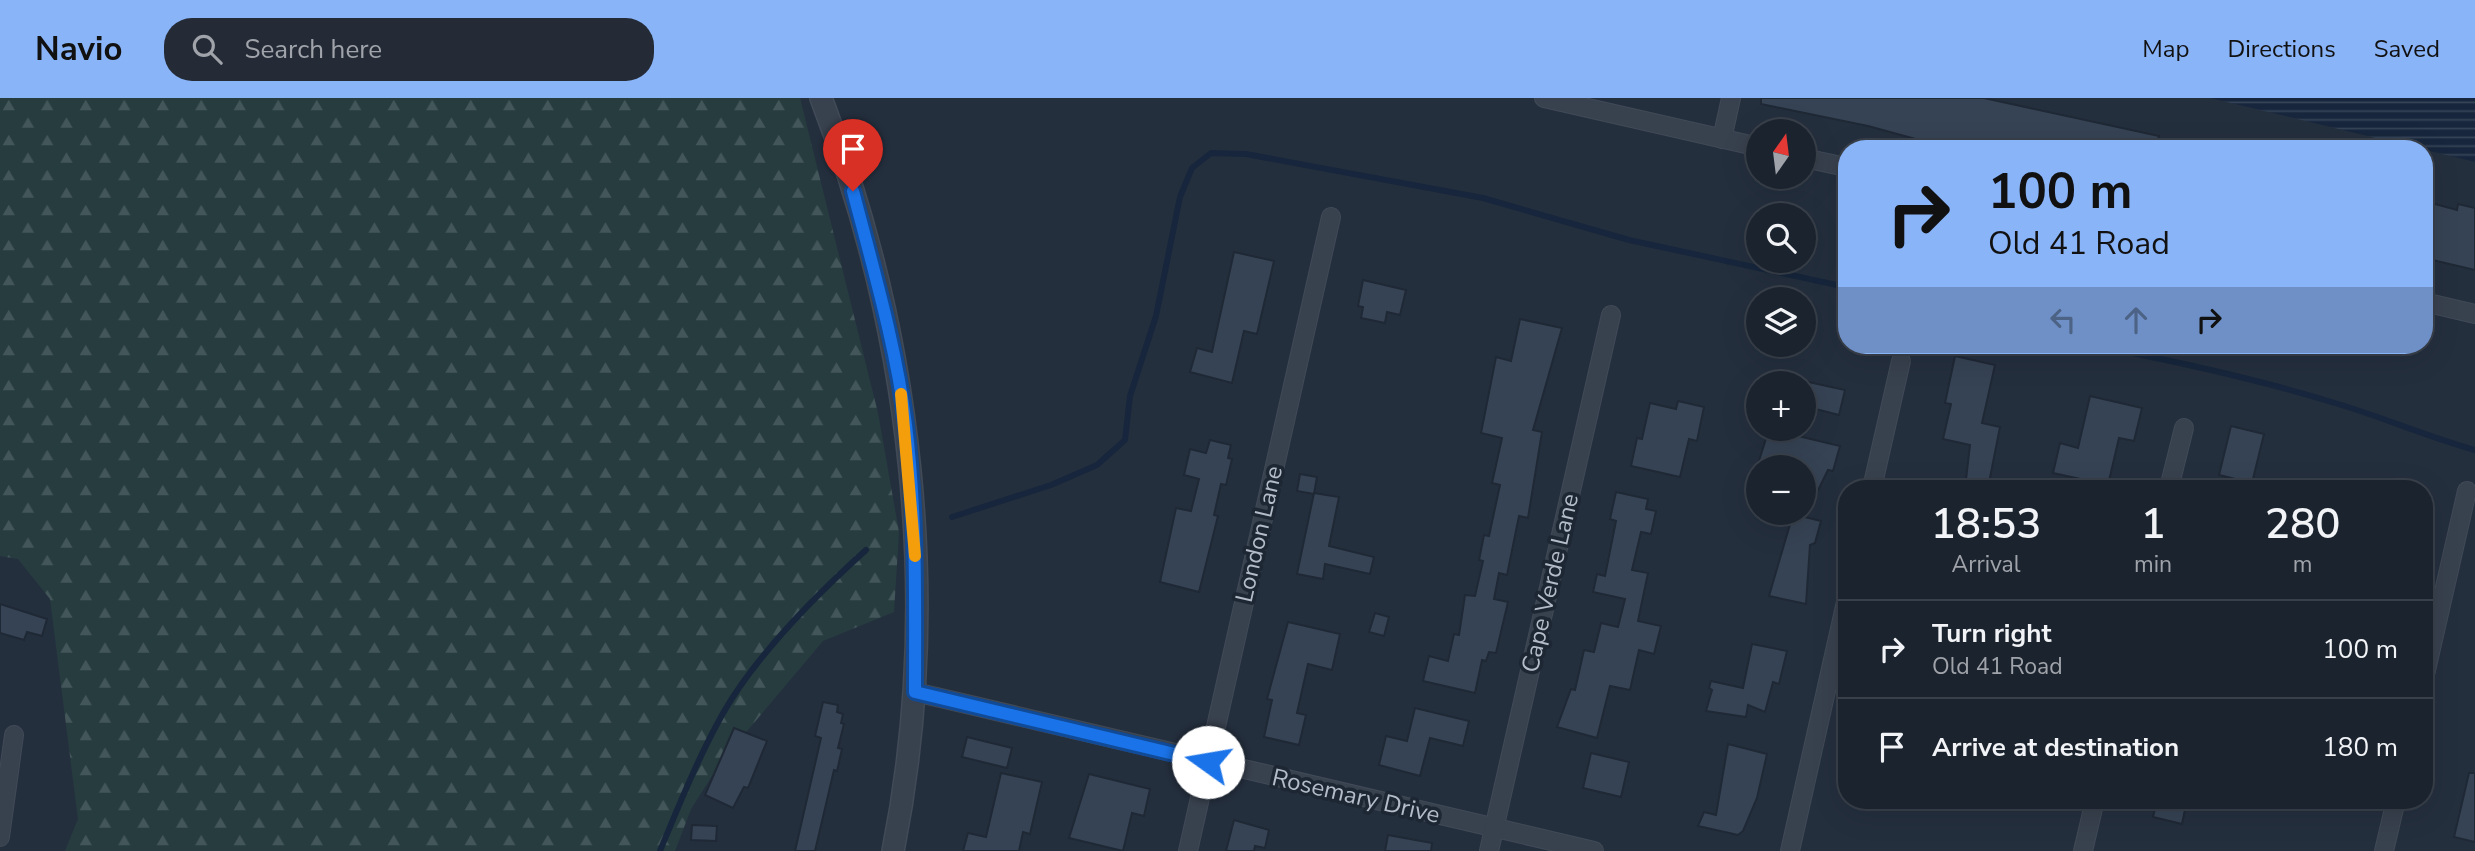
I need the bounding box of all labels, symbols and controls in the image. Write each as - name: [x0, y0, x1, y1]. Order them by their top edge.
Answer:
- search box: [164, 18, 654, 81]
- text: Navio: [35, 27, 122, 72]
- icon: search: [188, 30, 226, 68]
- text: Search here: [244, 32, 382, 67]
- text: Map: [2142, 33, 2189, 65]
- text: Directions: [2227, 33, 2336, 65]
- text: Saved: [2374, 33, 2440, 65]
- pin: [823, 119, 883, 191]
- north arrow: [1746, 119, 1816, 189]
- map controls: [1746, 119, 1816, 525]
- icon: arrive: [834, 130, 872, 168]
- text: 100 m: [1988, 158, 2132, 225]
- icon: right: [1873, 168, 1964, 259]
- button: search: [1746, 203, 1816, 273]
- text: Old 41 Road: [1988, 222, 2170, 265]
- button: layers: [1746, 287, 1816, 357]
- icon: left: [2044, 301, 2082, 339]
- icon: ahead: [2117, 301, 2155, 339]
- icon: right: [2190, 301, 2228, 339]
- button: +: [1746, 371, 1816, 441]
- button: −: [1746, 455, 1816, 525]
- street label: London Lane: [1228, 463, 1290, 605]
- street label: Cape Verde Lane: [1514, 490, 1586, 676]
- text: 18:53: [1931, 496, 2041, 553]
- text: 1: [2140, 496, 2166, 553]
- text: 280: [2265, 496, 2340, 553]
- text: Arrival: [1951, 549, 2021, 580]
- text: min: [2134, 549, 2172, 580]
- text: m: [2293, 549, 2312, 580]
- text: Turn right: [1932, 616, 2051, 651]
- icon: right: [1873, 630, 1911, 668]
- text: 100 m: [2322, 632, 2398, 667]
- text: Old 41 Road: [1932, 651, 2063, 682]
- position arrow: [1171, 725, 1245, 799]
- icon: arrive: [1873, 728, 1911, 766]
- text: Arrive at destination: [1932, 730, 2179, 765]
- text: 180 m: [2322, 730, 2398, 765]
- street label: Rosemary Drive: [1269, 761, 1443, 831]

